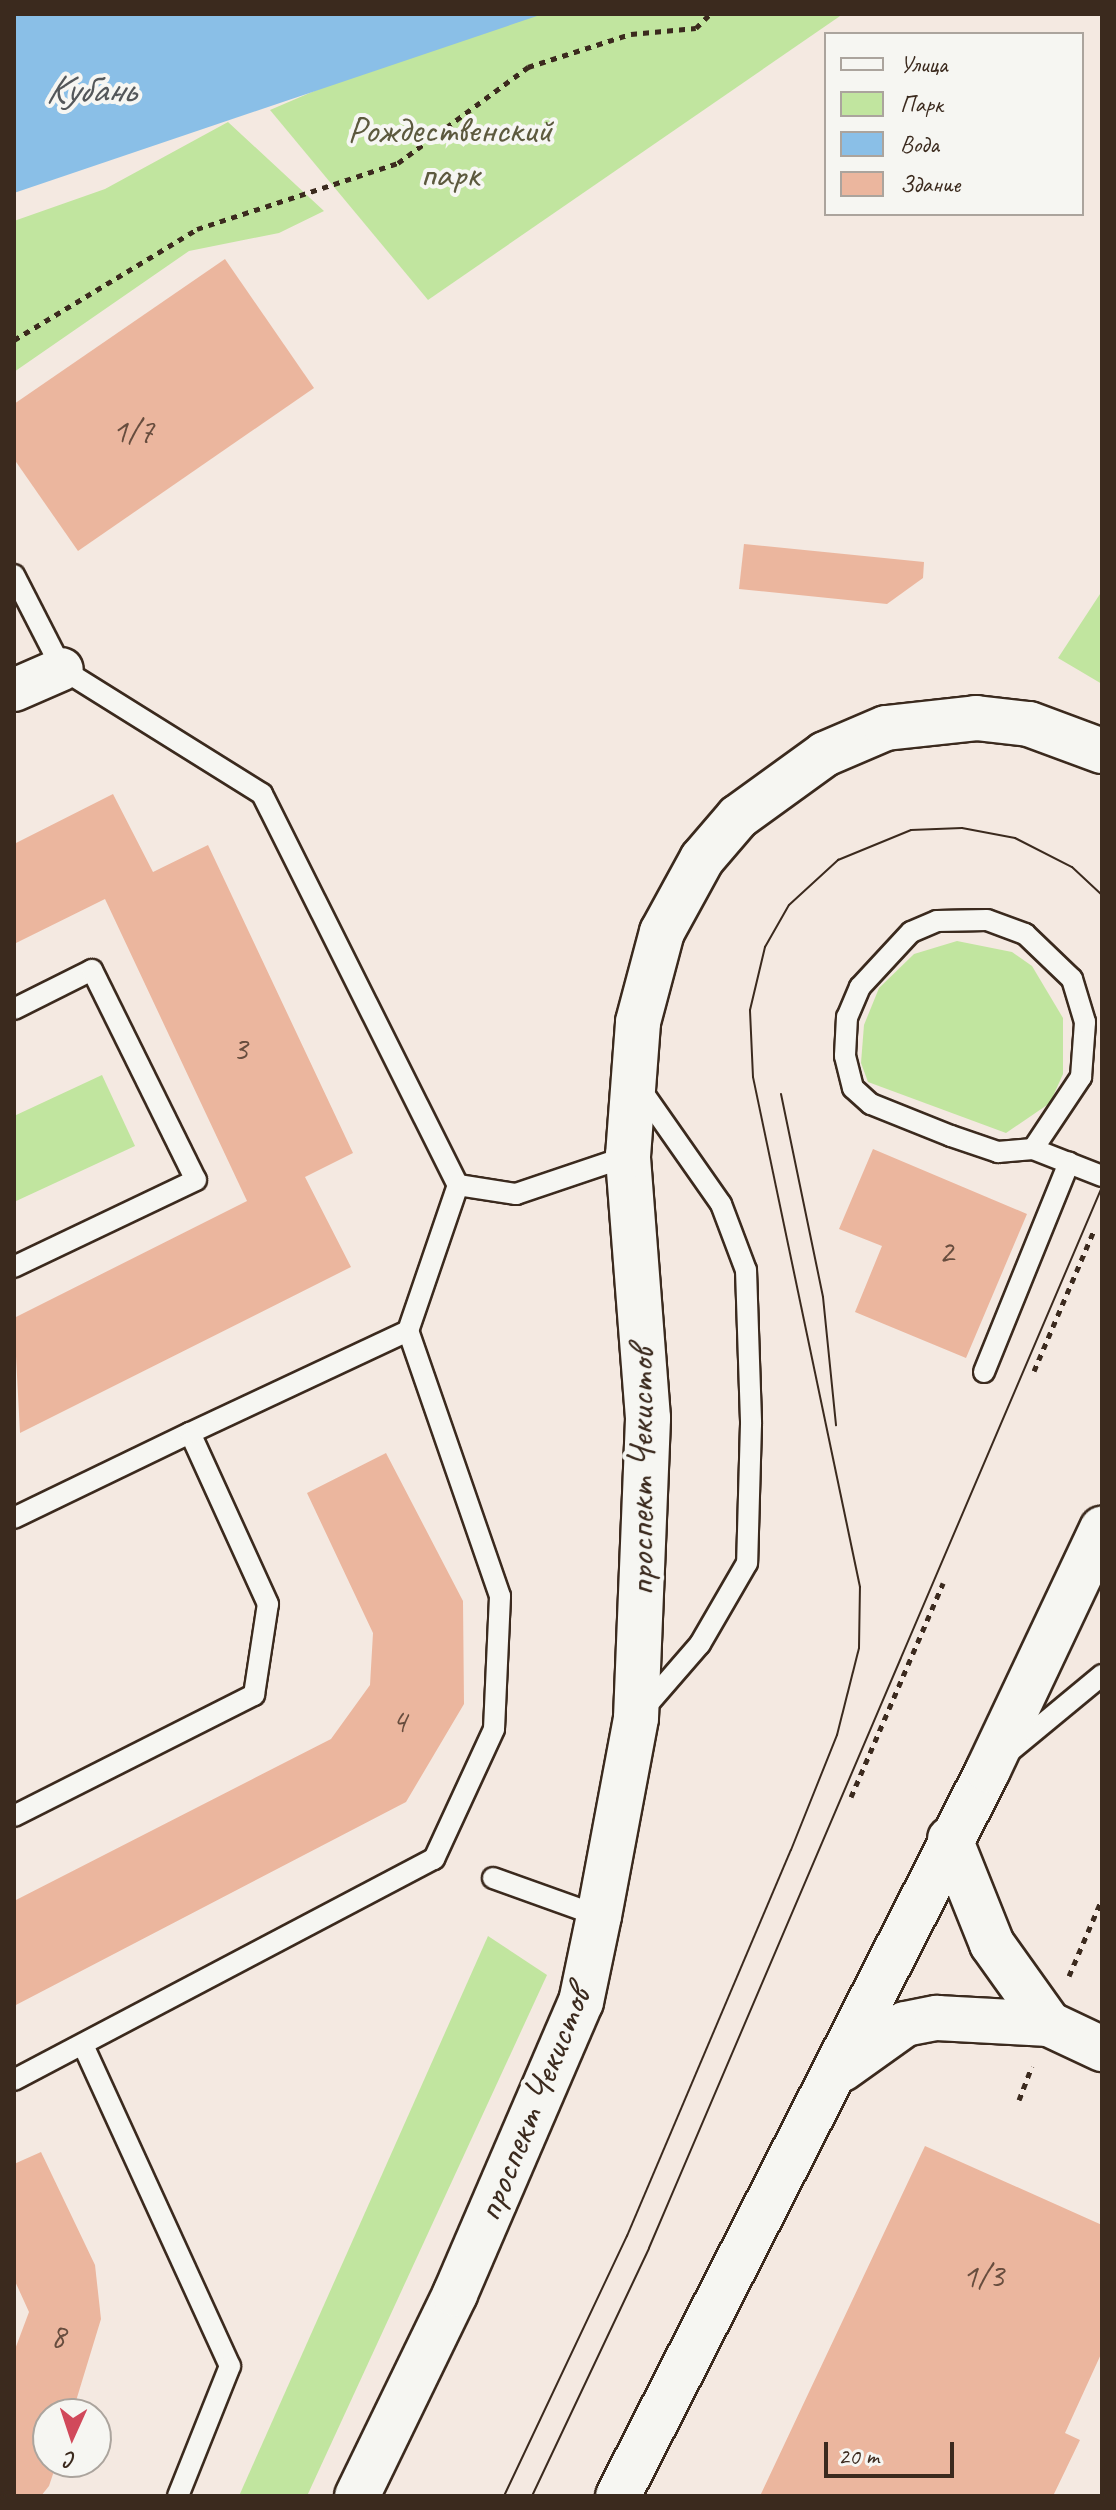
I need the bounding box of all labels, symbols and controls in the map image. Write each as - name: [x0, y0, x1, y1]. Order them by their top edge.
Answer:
- legend: [824, 32, 1084, 216]
- text: Улица: [900, 49, 948, 79]
- water label: Кубань: [45, 65, 135, 113]
- text: Парк: [900, 89, 943, 119]
- park label: Рождественский парк: [348, 107, 552, 196]
- text: Вода: [900, 129, 939, 159]
- text: Здание: [900, 169, 960, 199]
- house number: 1/7: [112, 411, 154, 451]
- house number: 3: [232, 1029, 248, 1069]
- house number: 2: [938, 1231, 954, 1271]
- street label: проспект Чекистов: [618, 1347, 664, 1597]
- house number: 4: [391, 1701, 407, 1741]
- street label: проспект Чекистов: [465, 1979, 601, 2229]
- house number: 1/3: [962, 2256, 1004, 2296]
- house number: 8: [50, 2316, 66, 2356]
- north arrow: [32, 2398, 112, 2478]
- scale bar: [828, 2426, 958, 2476]
- text: 20 m: [838, 2441, 879, 2471]
- text: С: [65, 2446, 77, 2474]

